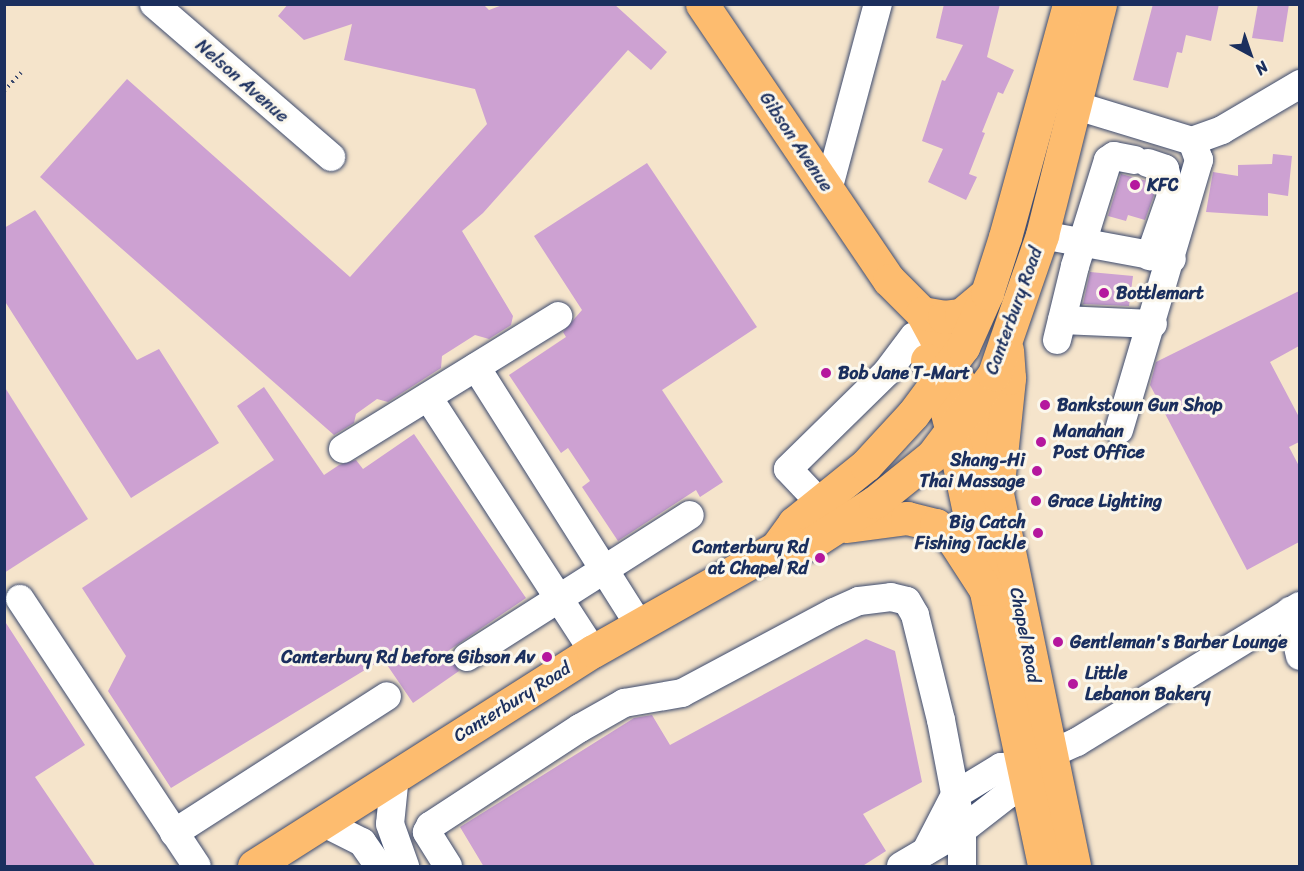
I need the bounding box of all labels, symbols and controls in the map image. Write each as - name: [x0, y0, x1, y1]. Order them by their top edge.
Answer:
- north arrow: [1220, 24, 1280, 84]
- street label: Nelson Avenue: [191, 35, 293, 127]
- text: N: [1248, 53, 1275, 83]
- street label: Gibson Avenue: [755, 88, 837, 196]
- place label: KFC: [1147, 174, 1179, 196]
- marker: KFC: [1128, 178, 1142, 192]
- street label: Canterbury Road: [981, 244, 1047, 378]
- place label: Bottlemart: [1116, 282, 1204, 304]
- marker: Bottlemart: [1097, 286, 1111, 300]
- place label: Bob Jane T-Mart: [838, 362, 972, 384]
- marker: Bob Jane T-Mart: [819, 366, 833, 380]
- place label: Bankstown Gun Shop: [1057, 394, 1223, 416]
- marker: Bankstown Gun Shop: [1038, 398, 1052, 412]
- place label: Manahan Post Office: [1053, 421, 1145, 464]
- marker: Manahan Post Office: [1034, 435, 1048, 449]
- place label: Shang-Hi Thai Massage: [920, 450, 1025, 492]
- marker: Shang-Hi Thai Massage: [1030, 464, 1044, 478]
- place label: Grace Lighting: [1048, 490, 1161, 512]
- marker: Grace Lighting: [1029, 494, 1043, 508]
- place label: Big Catch Fishing Tackle: [915, 512, 1026, 554]
- marker: Big Catch Fishing Tackle: [1031, 526, 1045, 540]
- place label: Canterbury Rd at Chapel Rd: [692, 537, 808, 580]
- marker: Canterbury Rd at Chapel Rd: [813, 551, 827, 565]
- street label: Chapel Road: [1005, 585, 1045, 685]
- place label: Gentleman's Barber Lounge: [1070, 631, 1287, 653]
- marker: Gentleman's Barber Lounge: [1051, 635, 1065, 649]
- place label: Canterbury Rd before Gibson Av: [280, 646, 535, 668]
- marker: Canterbury Rd before Gibson Av: [540, 650, 554, 664]
- street label: Canterbury Road: [450, 657, 574, 747]
- place label: Little Lebanon Bakery: [1085, 663, 1210, 706]
- marker: Little Lebanon Bakery: [1066, 677, 1080, 691]

